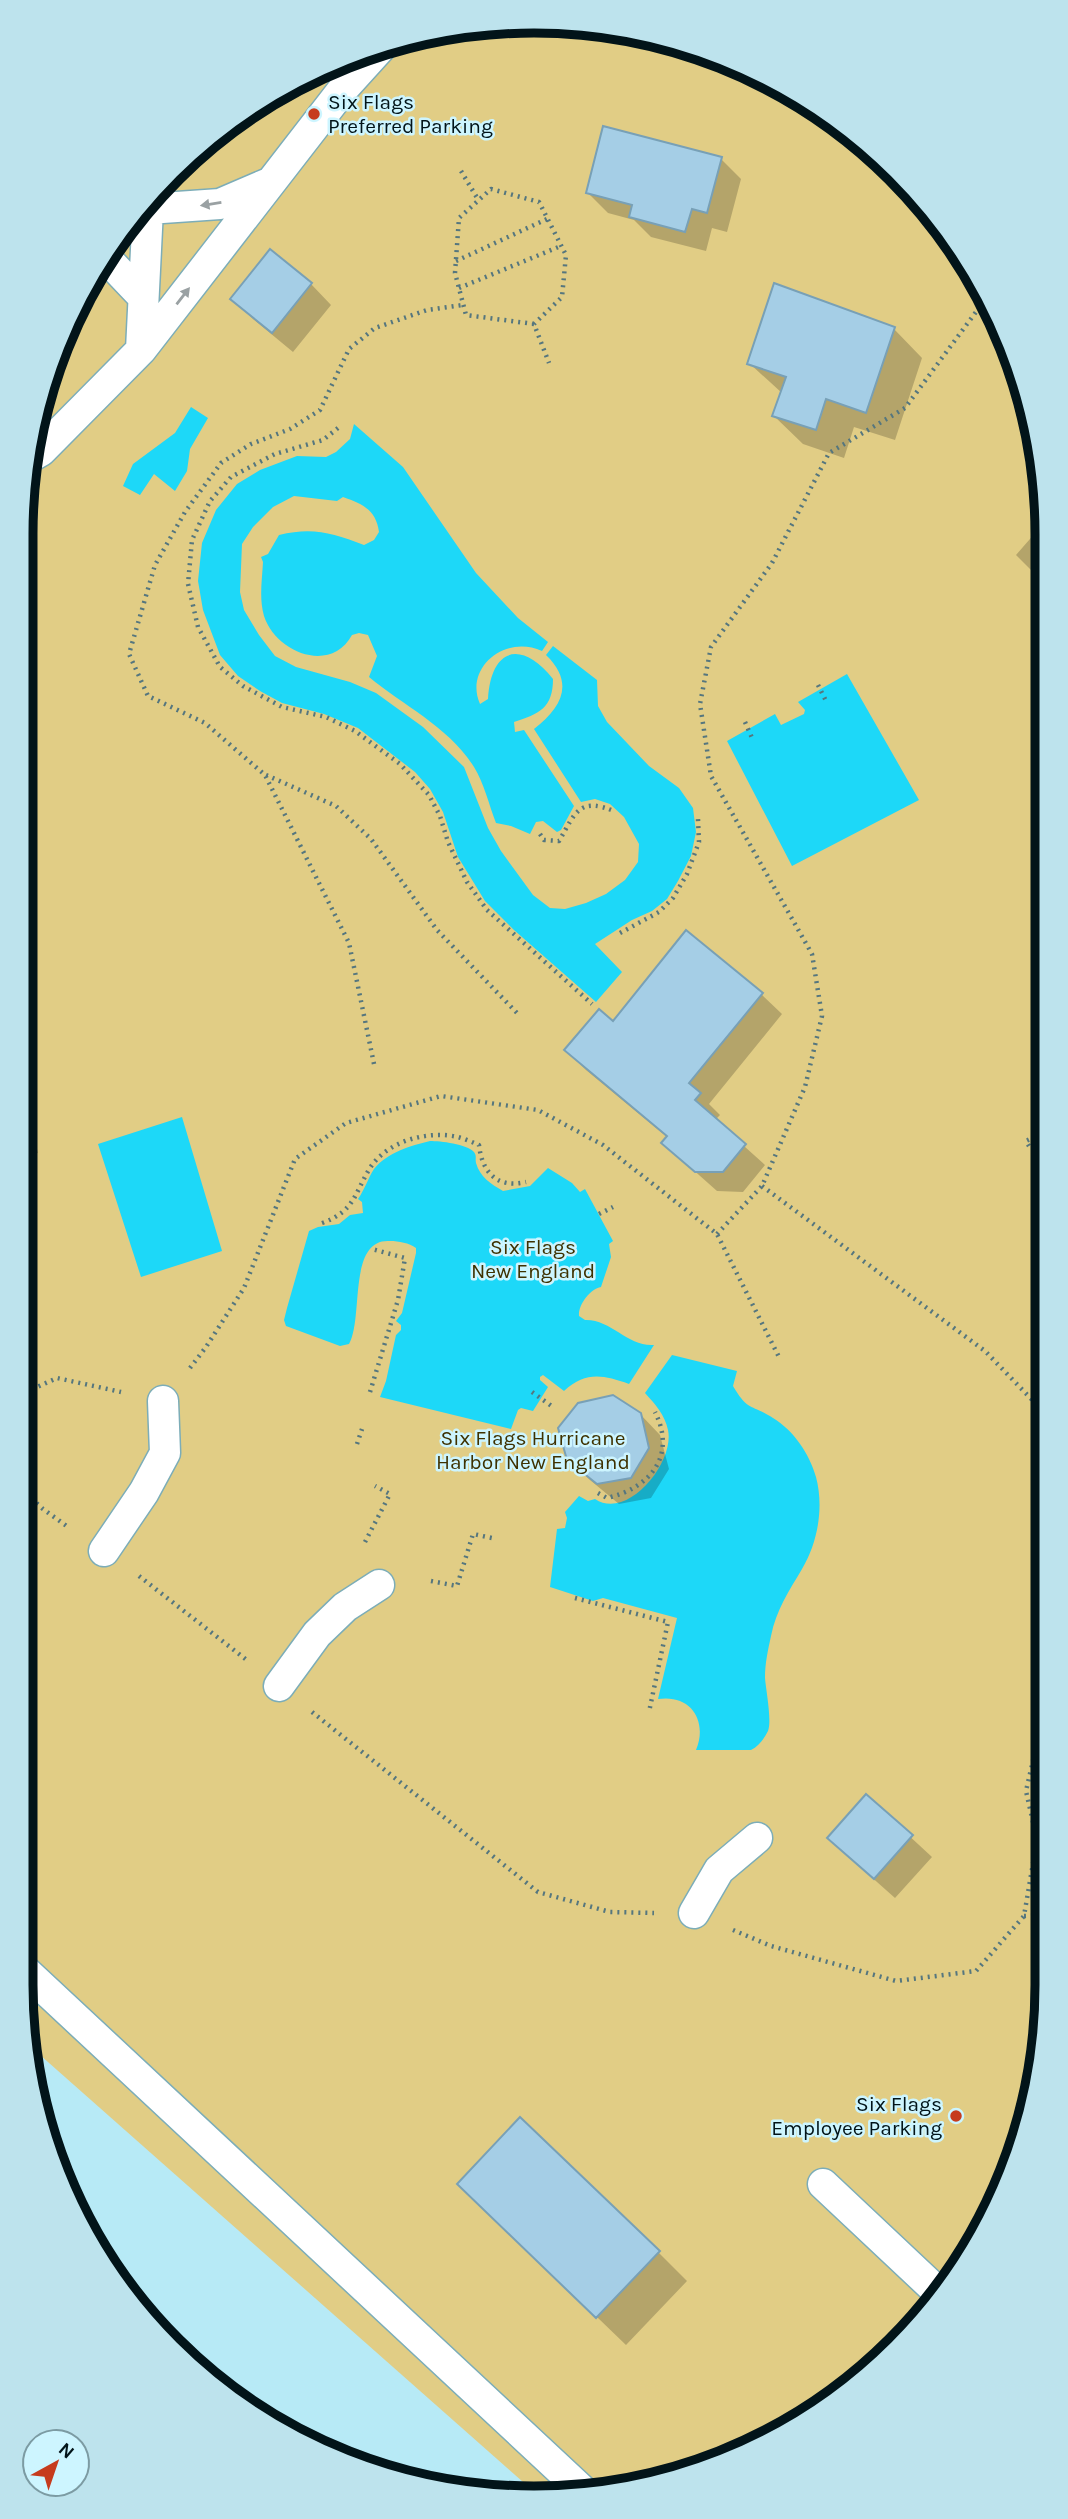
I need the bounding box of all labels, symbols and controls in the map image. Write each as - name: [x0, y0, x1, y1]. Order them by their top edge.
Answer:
- place label: Six Flags Preferred Parking: [328, 90, 493, 138]
- marker: Six Flags Preferred Parking: [306, 106, 322, 122]
- one-way arrow: [200, 199, 222, 210]
- one-way arrow: [176, 287, 191, 305]
- park label: Six Flags New England: [471, 1235, 595, 1283]
- park label: Six Flags Hurricane Harbor New England: [436, 1426, 630, 1474]
- place label: Six Flags Employee Parking: [771, 2092, 942, 2140]
- marker: Six Flags Employee Parking: [948, 2108, 964, 2124]
- north arrow: [21, 2428, 91, 2498]
- text: N: [54, 2438, 79, 2464]

